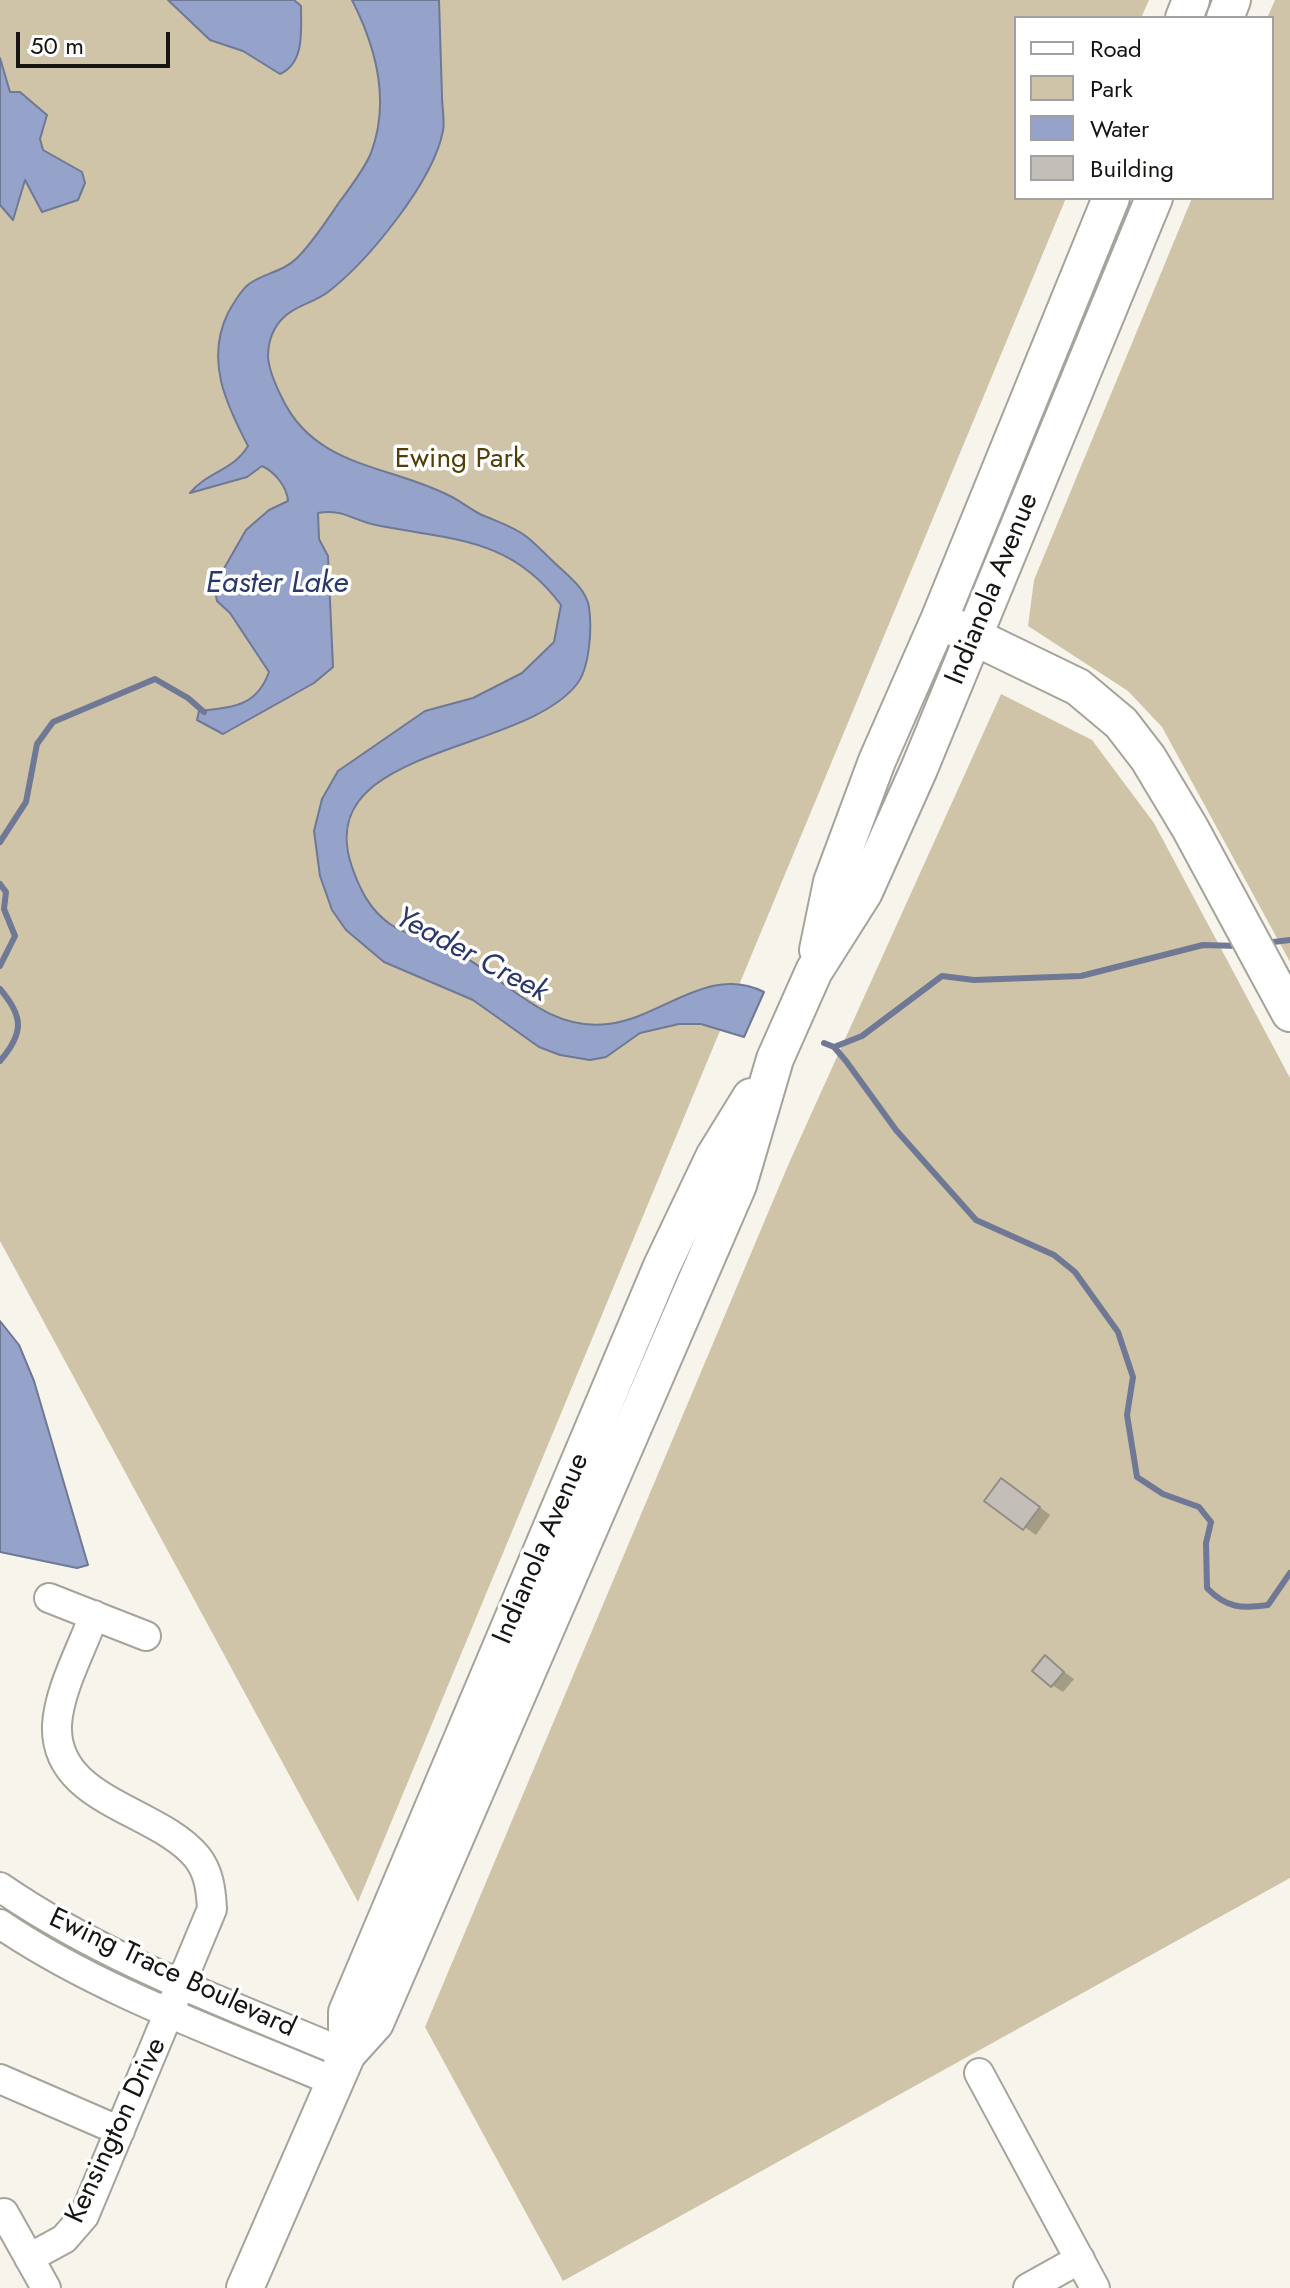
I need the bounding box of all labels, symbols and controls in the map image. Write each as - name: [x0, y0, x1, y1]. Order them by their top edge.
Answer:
- scale bar: [20, 16, 174, 66]
- legend: [1014, 16, 1274, 200]
- text: 50 m: [30, 28, 84, 63]
- text: Road: [1090, 31, 1142, 66]
- text: Park: [1090, 71, 1133, 106]
- text: Water: [1090, 111, 1149, 146]
- text: Building: [1090, 151, 1174, 186]
- park label: Ewing Park: [395, 443, 525, 477]
- street label: Indianola Avenue: [939, 488, 1047, 690]
- water label: Easter Lake: [206, 567, 348, 603]
- water label: Yeader Creek: [388, 901, 554, 1011]
- street label: Indianola Avenue: [487, 1449, 597, 1649]
- street label: Ewing Trace Boulevard: [43, 1902, 301, 2046]
- street label: Kensington Drive: [59, 2033, 175, 2229]

